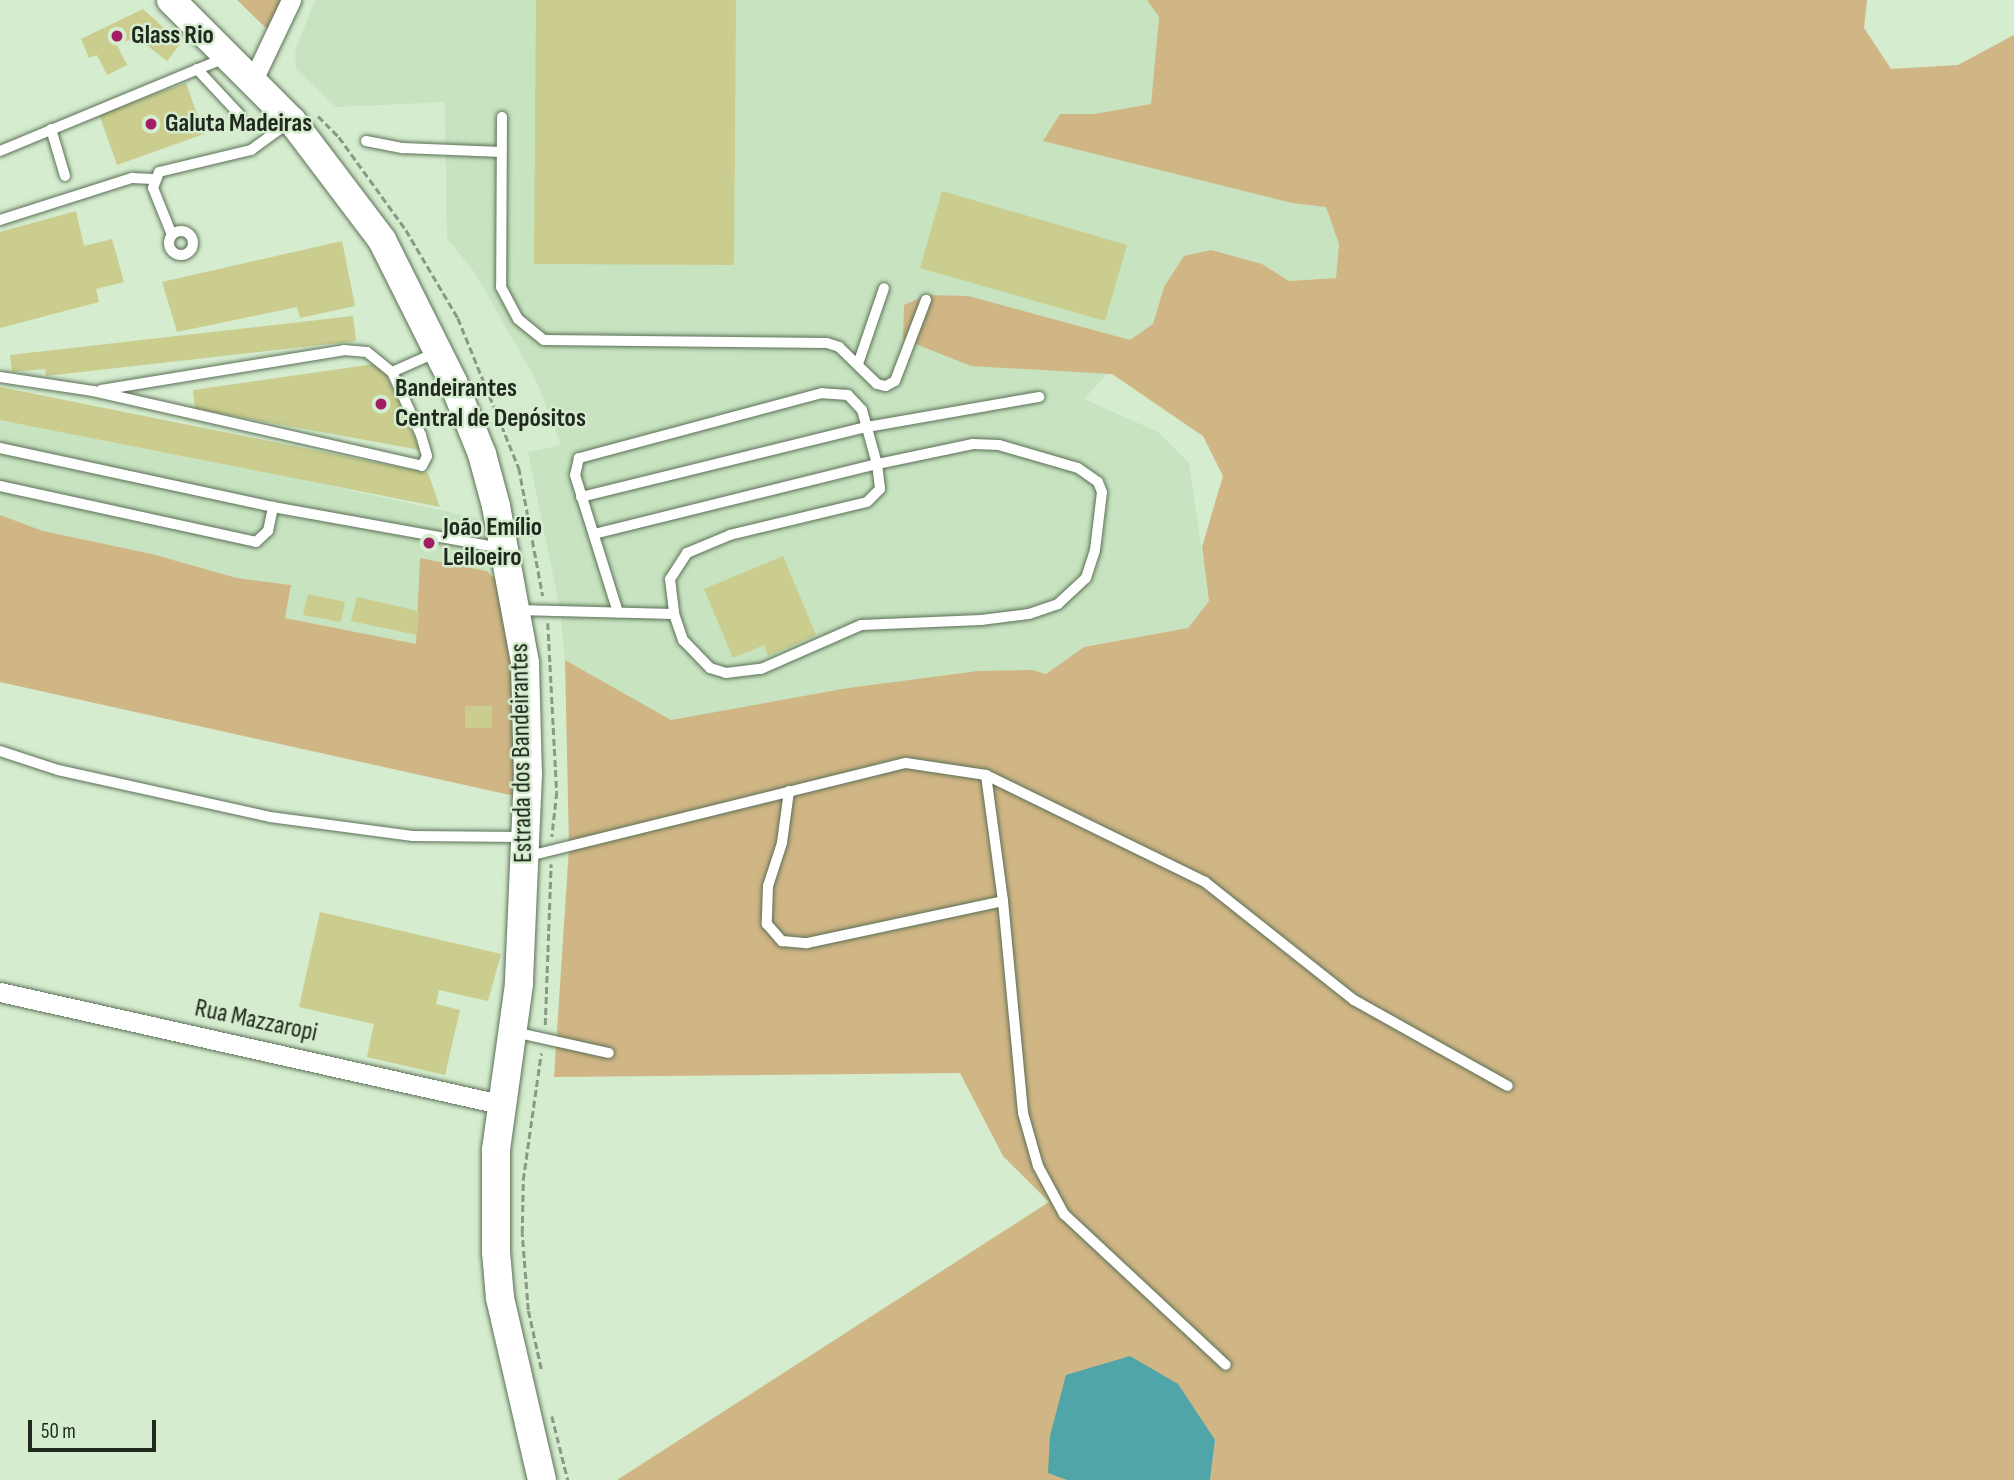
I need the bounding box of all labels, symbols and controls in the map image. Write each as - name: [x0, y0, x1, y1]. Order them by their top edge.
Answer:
- place label: Glass Rio: [131, 20, 214, 52]
- marker: Glass Rio: [109, 28, 125, 44]
- place label: Galuta Madeiras: [165, 108, 312, 140]
- marker: Galuta Madeiras: [143, 116, 159, 132]
- place label: Bandeirantes Central de Depósitos: [395, 373, 586, 434]
- marker: Bandeirantes Central de Depósitos: [373, 396, 389, 412]
- place label: João Emílio Leiloeiro: [443, 512, 542, 574]
- marker: João Emílio Leiloeiro: [421, 535, 437, 551]
- street label: Estrada dos Bandeirantes: [504, 643, 540, 863]
- street label: Rua Mazzaropi: [192, 993, 320, 1049]
- scale bar: [32, 1406, 159, 1450]
- text: 50 m: [41, 1419, 76, 1444]

